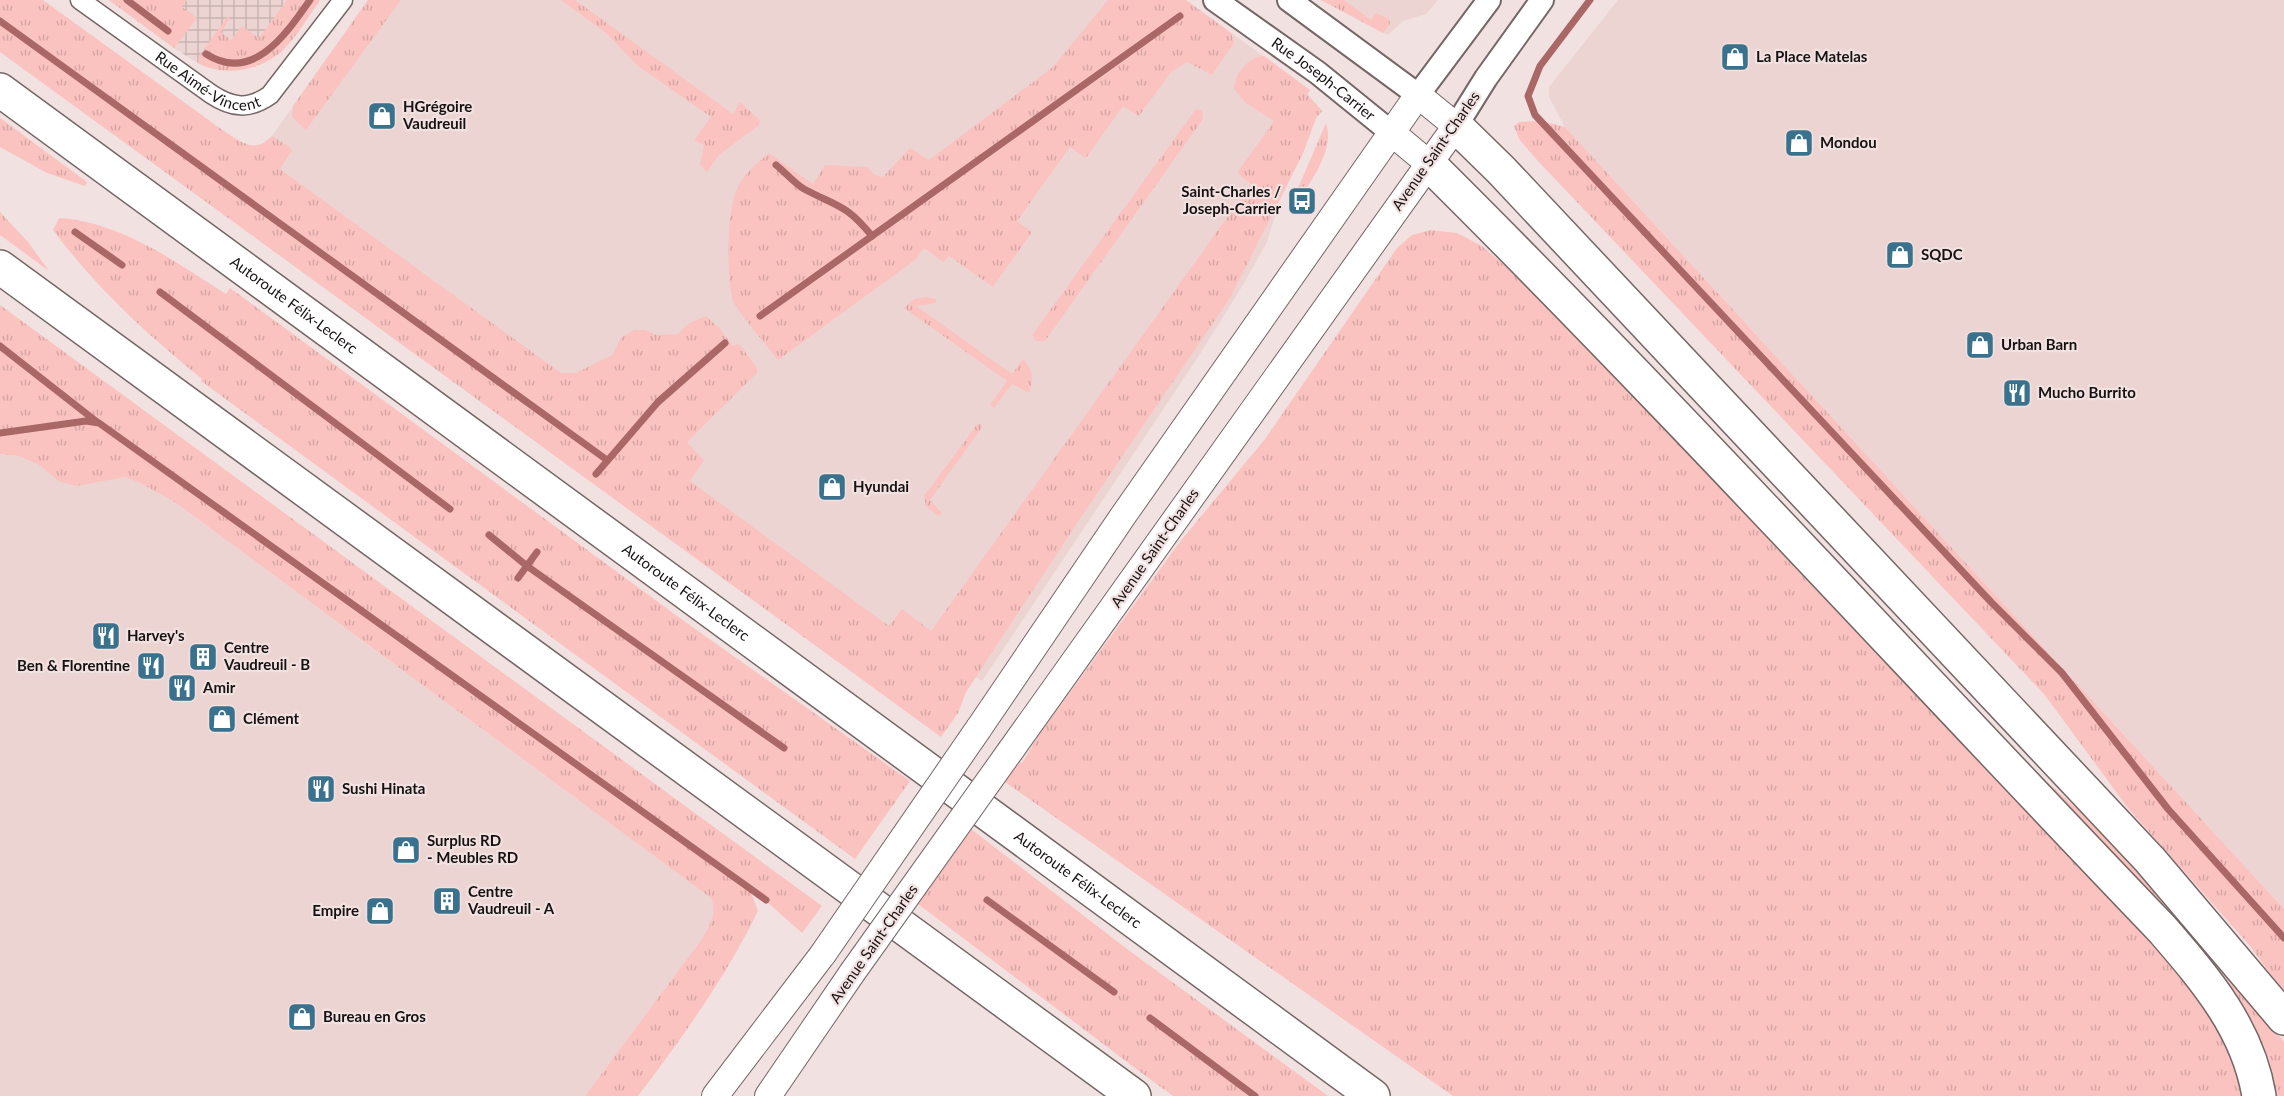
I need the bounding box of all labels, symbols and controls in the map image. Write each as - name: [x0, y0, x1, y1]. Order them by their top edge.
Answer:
- street label: Rue Joseph-Carrier: [1268, 33, 1380, 124]
- shop icon: La Place Matelas: [1719, 41, 1751, 73]
- street label: Rue Aimé-Vincent: [152, 47, 263, 113]
- place label: La Place Matelas: [1756, 47, 1868, 65]
- street label: Avenue Saint-Charles: [1387, 87, 1483, 213]
- place label: HGrégoire Vaudreuil: [402, 97, 472, 132]
- shop icon: HGrégoire Vaudreuil: [366, 100, 398, 132]
- shop icon: Mondou: [1783, 127, 1815, 159]
- place label: Mondou: [1820, 133, 1877, 151]
- place label: Saint-Charles / Joseph-Carrier: [1181, 182, 1281, 217]
- bus stop icon: Saint-Charles / Joseph-Carrier: [1286, 185, 1318, 217]
- shop icon: SQDC: [1884, 239, 1916, 271]
- place label: SQDC: [1921, 245, 1963, 263]
- street label: Autoroute Félix-Leclerc: [227, 252, 361, 357]
- shop icon: Urban Barn: [1964, 329, 1996, 361]
- place label: Urban Barn: [2001, 335, 2077, 353]
- restaurant icon: Mucho Burrito: [2001, 377, 2033, 409]
- place label: Mucho Burrito: [2038, 383, 2136, 401]
- shop icon: Hyundai: [816, 471, 848, 503]
- place label: Hyundai: [853, 477, 909, 495]
- street label: Avenue Saint-Charles: [1106, 484, 1202, 610]
- street label: Autoroute Félix-Leclerc: [619, 539, 753, 644]
- restaurant icon: Harvey's: [90, 620, 122, 652]
- place label: Harvey's: [127, 626, 185, 644]
- place label: Centre Vaudreuil - B: [223, 638, 310, 673]
- building icon: Centre Vaudreuil - B: [187, 641, 219, 673]
- restaurant icon: Ben & Florentine: [135, 650, 167, 682]
- place label: Ben & Florentine: [17, 656, 130, 674]
- restaurant icon: Amir: [166, 672, 198, 704]
- place label: Amir: [202, 678, 236, 696]
- shop icon: Clément: [206, 703, 238, 735]
- place label: Clément: [243, 709, 300, 727]
- restaurant icon: Sushi Hinata: [305, 773, 337, 805]
- place label: Sushi Hinata: [342, 779, 425, 797]
- street label: Autoroute Félix-Leclerc: [1011, 826, 1145, 931]
- place label: Surplus RD - Meubles RD: [427, 831, 518, 866]
- shop icon: Surplus RD - Meubles RD: [390, 834, 422, 866]
- street label: Avenue Saint-Charles: [825, 880, 921, 1006]
- place label: Centre Vaudreuil - A: [467, 882, 555, 917]
- building icon: Centre Vaudreuil - A: [431, 885, 463, 917]
- shop icon: Empire: [364, 895, 396, 927]
- place label: Empire: [312, 901, 359, 919]
- shop icon: Bureau en Gros: [286, 1001, 318, 1033]
- place label: Bureau en Gros: [323, 1007, 426, 1025]

